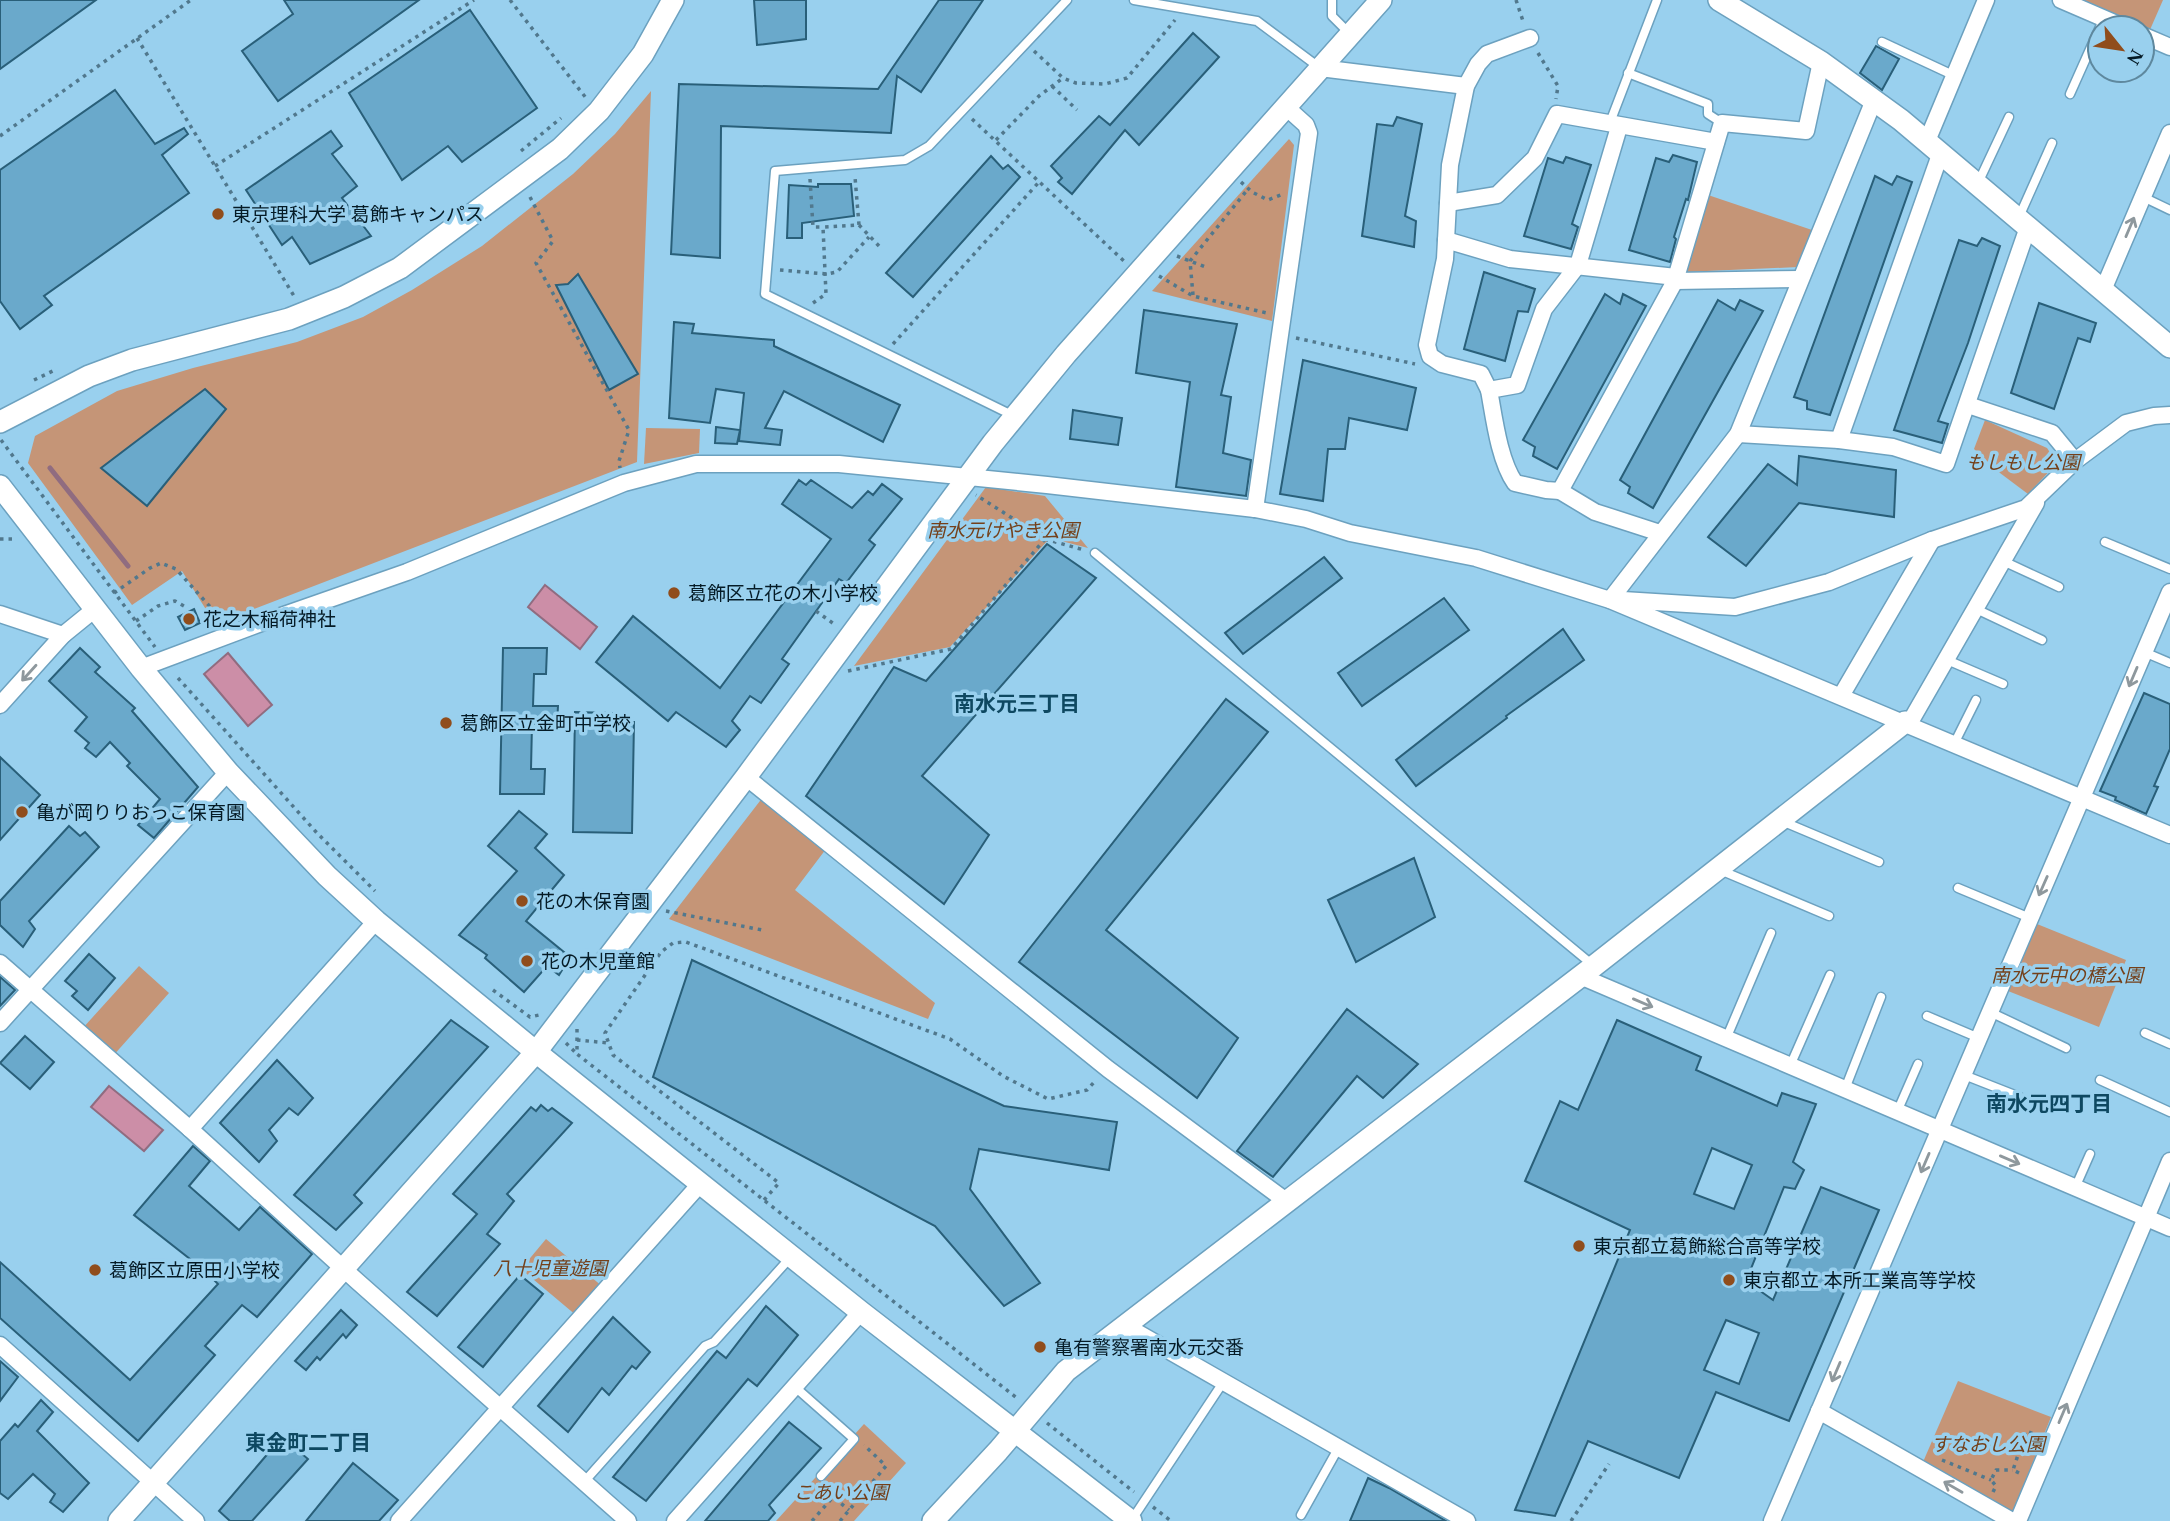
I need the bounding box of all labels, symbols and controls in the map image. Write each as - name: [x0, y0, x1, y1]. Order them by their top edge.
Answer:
- north arrow: [2086, 14, 2156, 84]
- text: N: [2123, 46, 2148, 69]
- place label: 東京理科大学 葛飾キャンパス: [232, 204, 484, 225]
- marker: 東京理科大学 葛飾キャンパス: [210, 206, 226, 222]
- one-way arrow: [2124, 217, 2137, 238]
- park label: もしもし公園: [1966, 452, 2083, 473]
- park label: 南水元けやき公園: [927, 520, 1082, 541]
- place label: 葛飾区立花の木小学校: [688, 583, 878, 604]
- marker: 葛飾区立花の木小学校: [666, 585, 682, 601]
- place label: 花之木稲荷神社: [203, 609, 336, 630]
- marker: 花之木稲荷神社: [181, 611, 197, 627]
- one-way arrow: [21, 664, 37, 682]
- one-way arrow: [2126, 666, 2139, 687]
- district label: 南水元三丁目: [954, 692, 1080, 716]
- place label: 葛飾区立金町中学校: [460, 713, 631, 734]
- marker: 葛飾区立金町中学校: [438, 715, 454, 731]
- place label: 亀が岡りりおっこ保育園: [36, 802, 245, 823]
- marker: 亀が岡りりおっこ保育園: [14, 804, 30, 820]
- one-way arrow: [2036, 875, 2049, 896]
- place label: 花の木保育園: [536, 891, 650, 912]
- marker: 花の木保育園: [514, 893, 530, 909]
- place label: 花の木児童館: [541, 951, 655, 972]
- marker: 花の木児童館: [519, 953, 535, 969]
- park label: 南水元中の橋公園: [1991, 965, 2146, 986]
- one-way arrow: [1631, 998, 1653, 1011]
- district label: 南水元四丁目: [1986, 1092, 2112, 1116]
- one-way arrow: [1918, 1152, 1931, 1173]
- one-way arrow: [1998, 1154, 2020, 1167]
- place label: 東京都立葛飾総合高等学校: [1593, 1236, 1821, 1257]
- marker: 東京都立葛飾総合高等学校: [1571, 1238, 1587, 1254]
- park label: 八十児童遊園: [493, 1258, 610, 1279]
- place label: 葛飾区立原田小学校: [109, 1260, 280, 1281]
- marker: 葛飾区立原田小学校: [87, 1262, 103, 1278]
- place label: 東京都立 本所工業高等学校: [1743, 1270, 1976, 1291]
- marker: 東京都立 本所工業高等学校: [1721, 1272, 1737, 1288]
- place label: 亀有警察署南水元交番: [1054, 1337, 1244, 1358]
- marker: 亀有警察署南水元交番: [1032, 1339, 1048, 1355]
- one-way arrow: [1829, 1361, 1842, 1382]
- one-way arrow: [2057, 1403, 2070, 1424]
- district label: 東金町二丁目: [245, 1431, 371, 1455]
- park label: すなおし公園: [1931, 1434, 2048, 1455]
- one-way arrow: [1944, 1480, 1964, 1494]
- park label: こあい公園: [793, 1482, 891, 1503]

